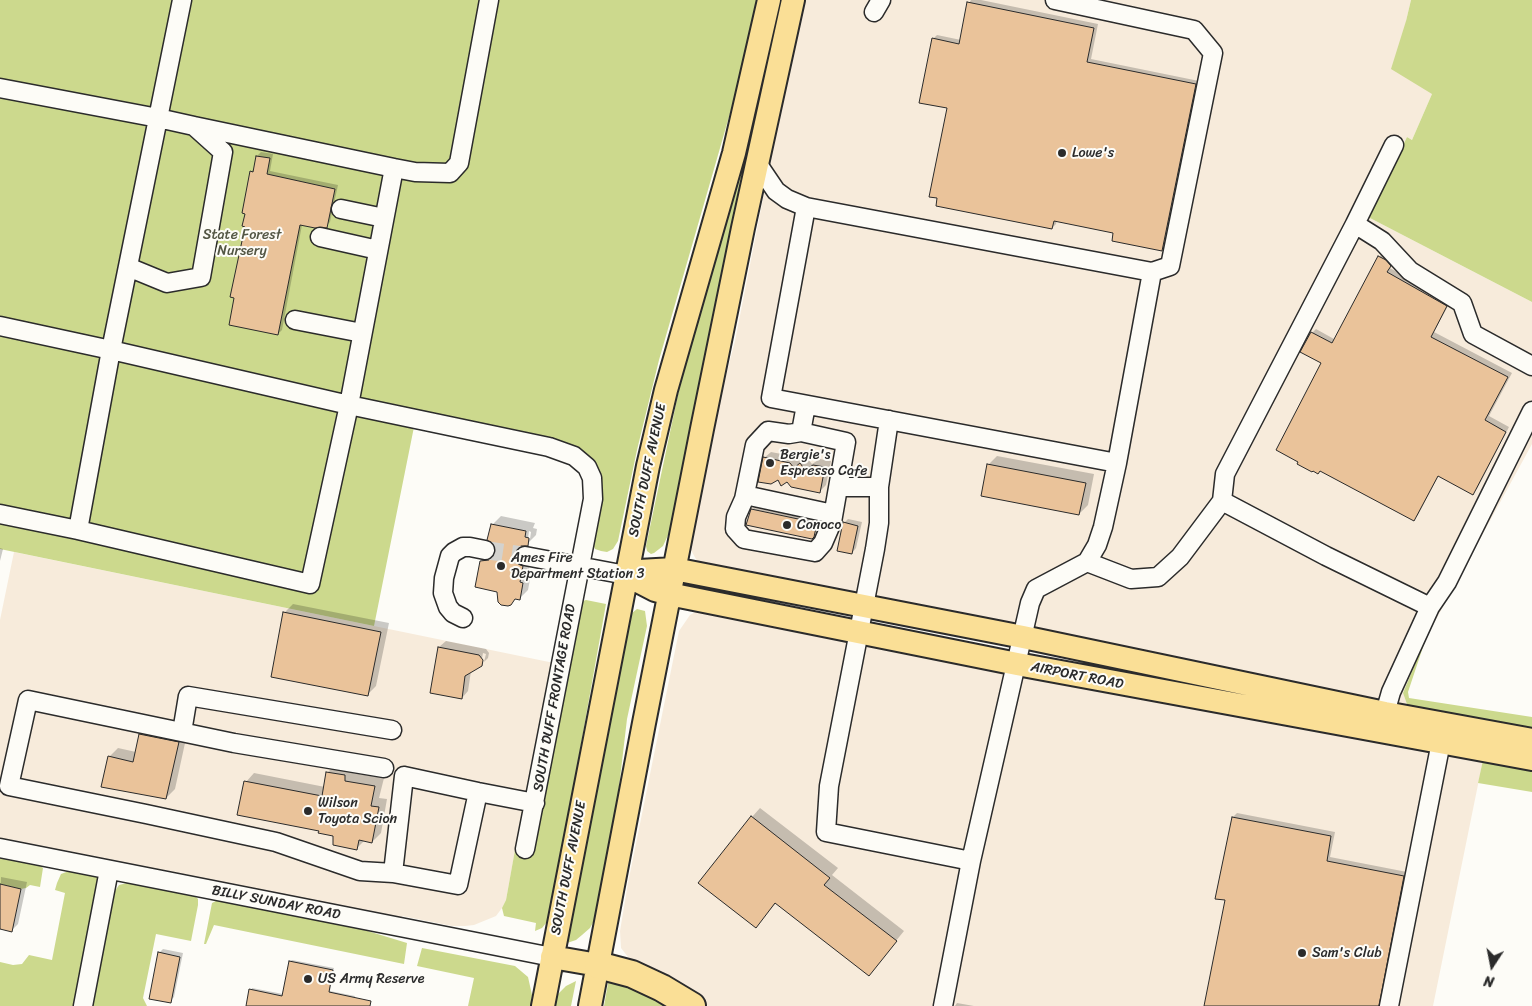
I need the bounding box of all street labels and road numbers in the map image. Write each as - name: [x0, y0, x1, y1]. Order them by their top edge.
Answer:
- street label: SOUTH DUFF AVENUE: [626, 402, 670, 538]
- street label: SOUTH DUFF FRONTAGE ROAD: [530, 603, 580, 793]
- street label: AIRPORT ROAD: [1029, 659, 1125, 693]
- street label: SOUTH DUFF AVENUE: [548, 799, 590, 937]
- street label: BILLY SUNDAY ROAD: [210, 882, 342, 924]

